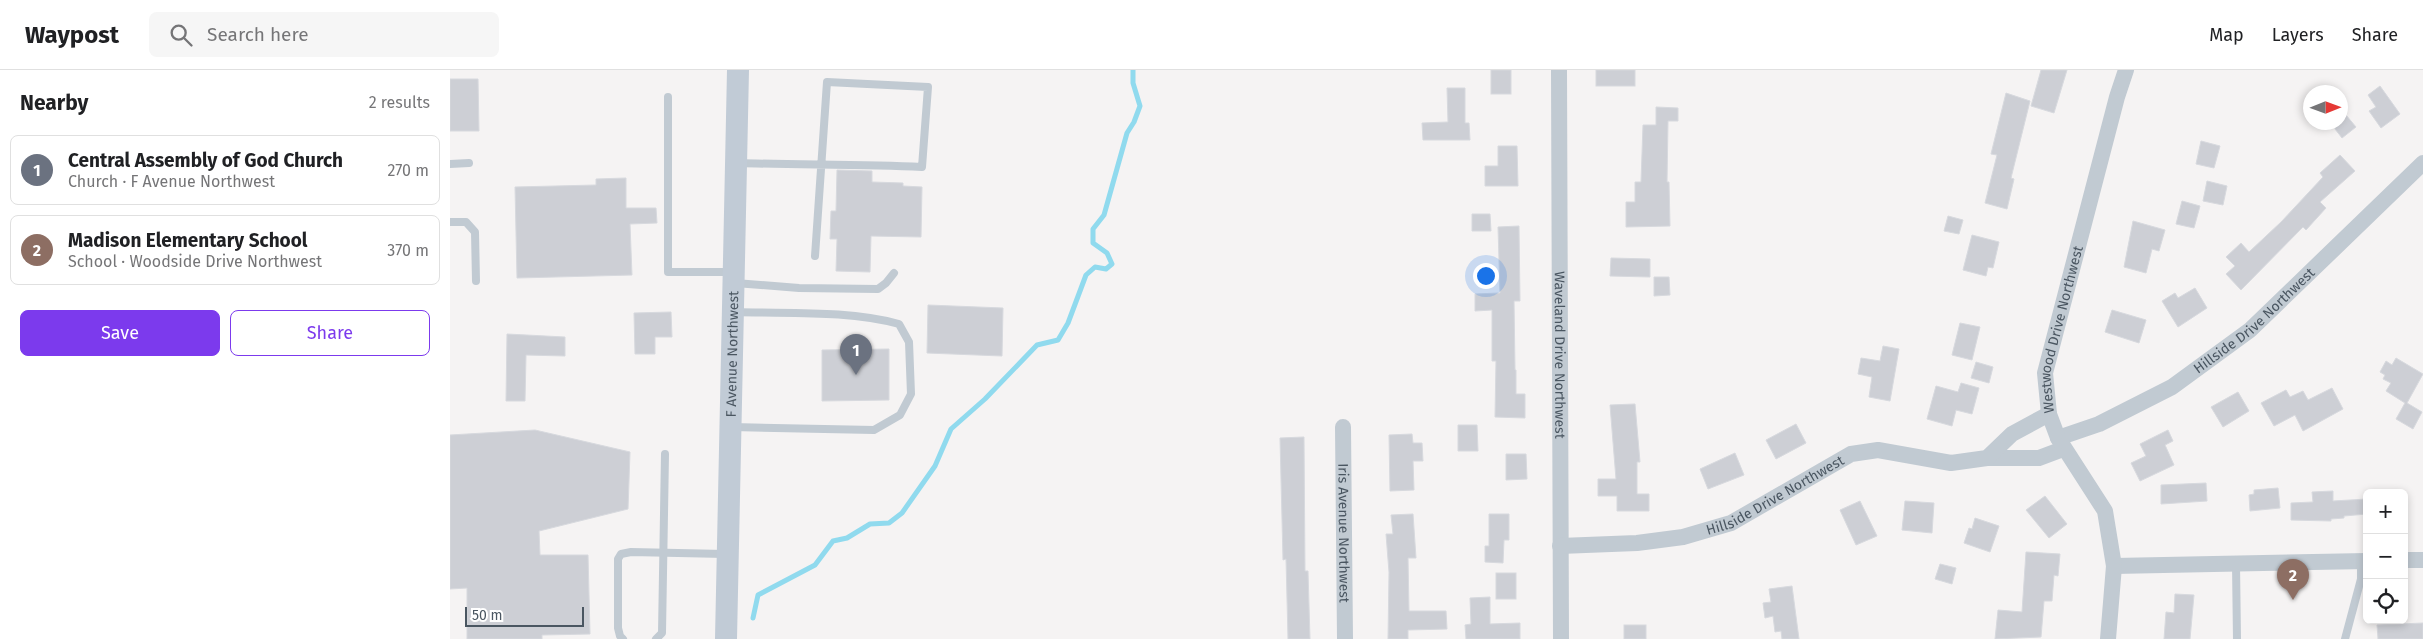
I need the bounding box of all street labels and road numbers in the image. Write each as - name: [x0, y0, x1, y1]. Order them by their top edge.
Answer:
- street label: Westwood Drive Northwest: [2037, 243, 2087, 414]
- street label: Hillside Drive Northwest: [2190, 263, 2319, 377]
- street label: Waveland Drive Northwest: [1551, 271, 1569, 440]
- street label: F Avenue Northwest: [722, 290, 742, 418]
- street label: Hillside Drive Northwest: [1704, 451, 1848, 538]
- street label: Iris Avenue Northwest: [1335, 463, 1353, 604]

